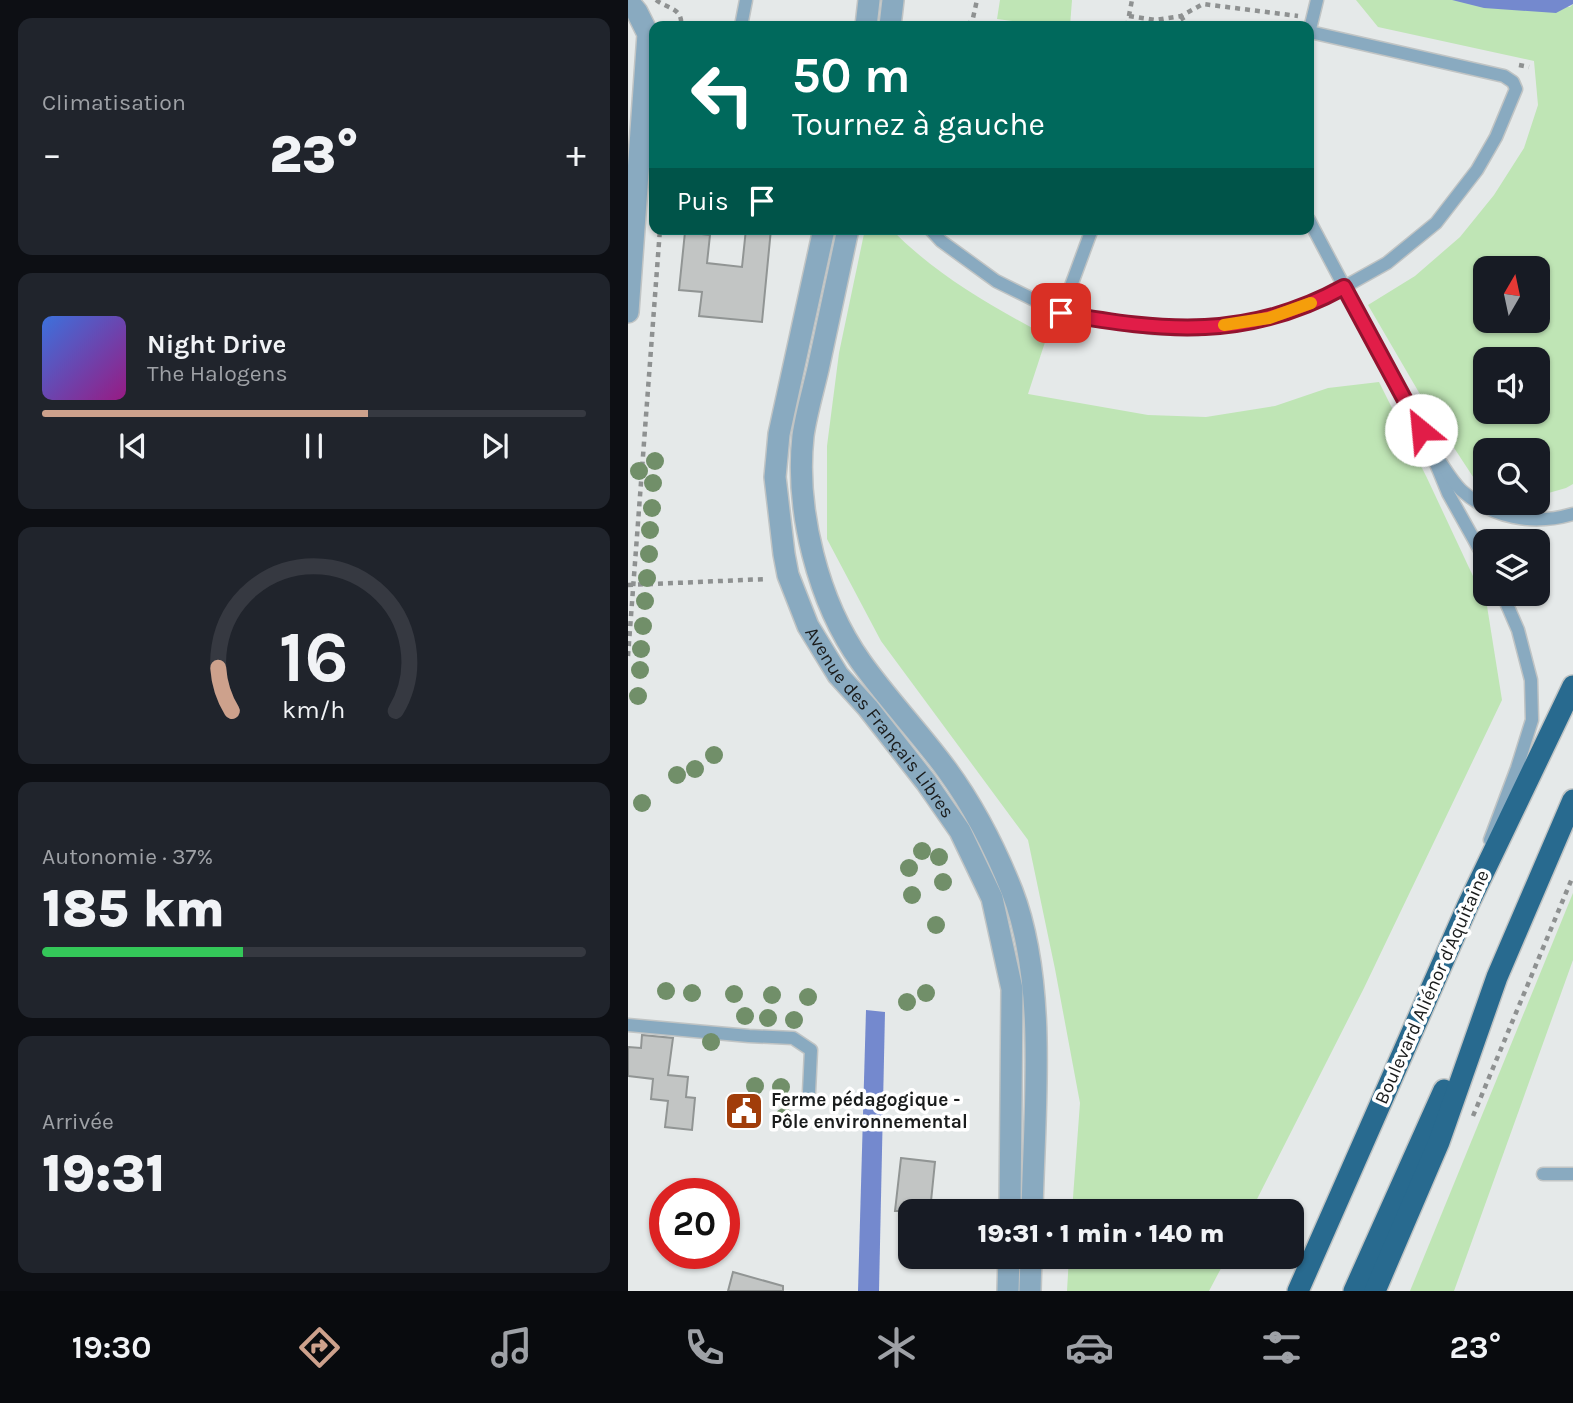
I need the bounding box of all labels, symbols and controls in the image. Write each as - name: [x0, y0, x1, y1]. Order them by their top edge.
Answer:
- text: 50 m: [792, 47, 910, 104]
- icon: left: [677, 49, 768, 140]
- text: Climatisation: [42, 89, 186, 116]
- text: Tournez à gauche: [792, 106, 1045, 143]
- text: 23°: [269, 124, 359, 185]
- text: −: [42, 132, 62, 177]
- text: +: [566, 132, 586, 177]
- icon: arrive: [743, 182, 781, 220]
- text: Puis: [677, 186, 729, 217]
- north arrow: [1473, 256, 1550, 332]
- map controls: [1473, 256, 1550, 606]
- pin: [1031, 283, 1091, 343]
- icon: arrive: [1042, 294, 1080, 332]
- text: Night Drive: [147, 329, 286, 360]
- button: sound: [1473, 347, 1550, 424]
- text: The Halogens: [147, 360, 287, 387]
- position arrow: [1384, 393, 1458, 467]
- icon: previous: [114, 427, 152, 465]
- icon: pause: [295, 427, 333, 465]
- icon: next: [476, 427, 514, 465]
- button: search: [1473, 438, 1550, 515]
- button: layers: [1473, 529, 1550, 606]
- text: 16: [279, 615, 349, 700]
- street label: Avenue des Français Libres: [800, 623, 959, 822]
- text: km/h: [282, 695, 346, 724]
- text: Autonomie · 37%: [42, 843, 213, 870]
- street label: Boulevard Aliénor d'Aquitaine: [1370, 867, 1494, 1107]
- text: 185 km: [42, 878, 225, 939]
- place label: Ferme pédagogique - Pôle environnemental: [771, 1089, 968, 1133]
- public building icon: Ferme pédagogique - Pôle environnemental: [723, 1090, 765, 1132]
- text: Arrivée: [42, 1108, 114, 1135]
- text: 19:31: [42, 1143, 166, 1204]
- speed limit sign: 20: [649, 1178, 740, 1269]
- text: 19:31 · 1 min · 140 m: [977, 1218, 1225, 1249]
- icon: directions: [295, 1323, 344, 1372]
- icon: music: [487, 1323, 536, 1372]
- icon: phone: [680, 1323, 729, 1372]
- icon: climate: [872, 1323, 921, 1372]
- icon: car: [1065, 1323, 1114, 1372]
- icon: filters: [1257, 1323, 1306, 1372]
- text: 19:30: [72, 1329, 151, 1366]
- text: 23°: [1449, 1329, 1501, 1366]

